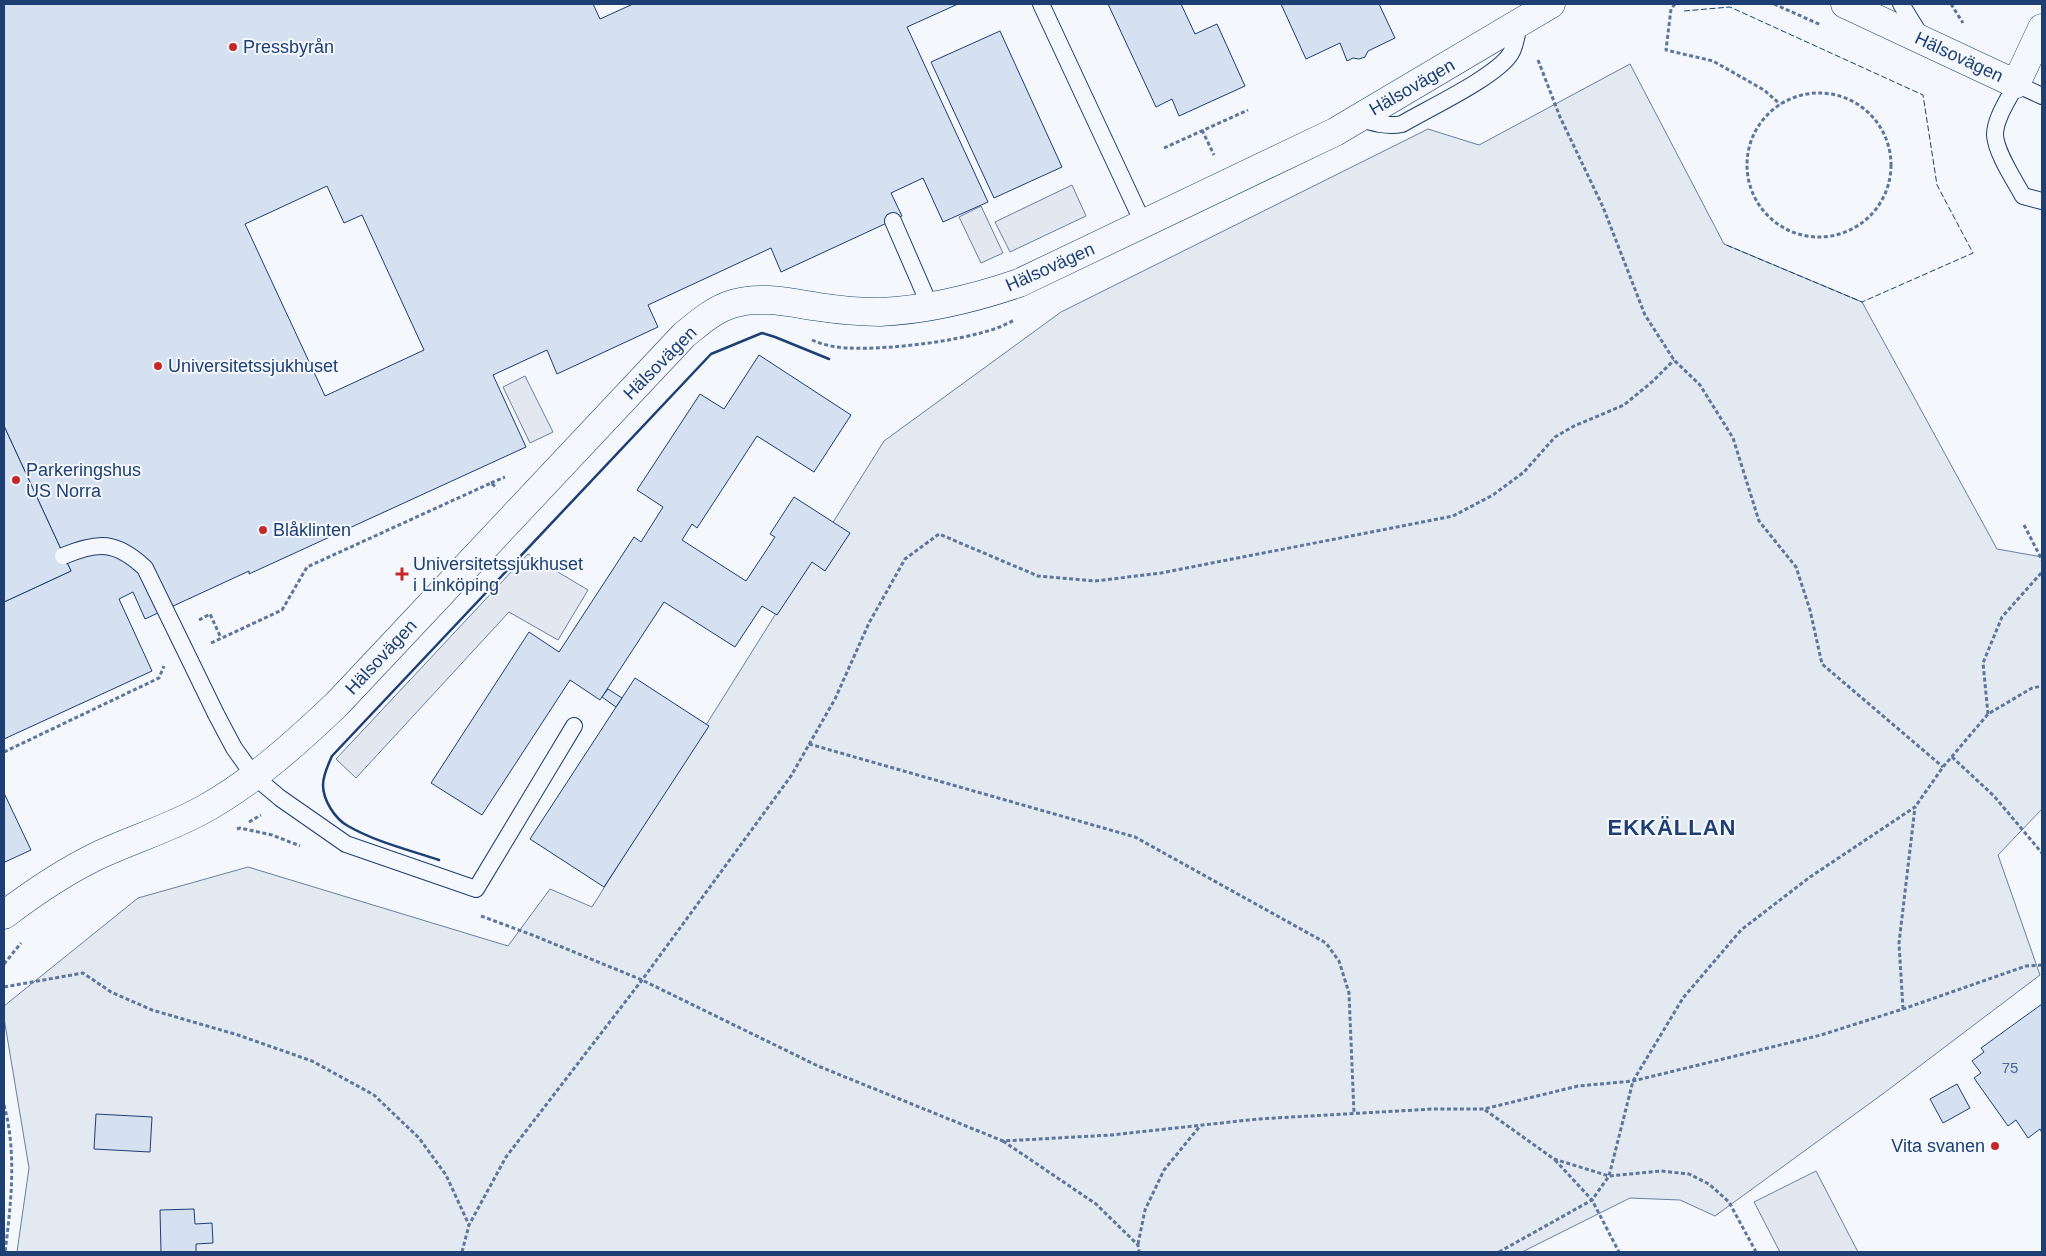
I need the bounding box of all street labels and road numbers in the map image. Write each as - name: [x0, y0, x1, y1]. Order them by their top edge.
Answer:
- street label: Hälsovägen: [1912, 28, 2006, 86]
- street label: Hälsovägen: [1366, 55, 1458, 119]
- street label: Hälsovägen: [1003, 239, 1097, 295]
- street label: Hälsovägen: [619, 322, 701, 404]
- street label: Hälsovägen: [341, 615, 421, 699]

